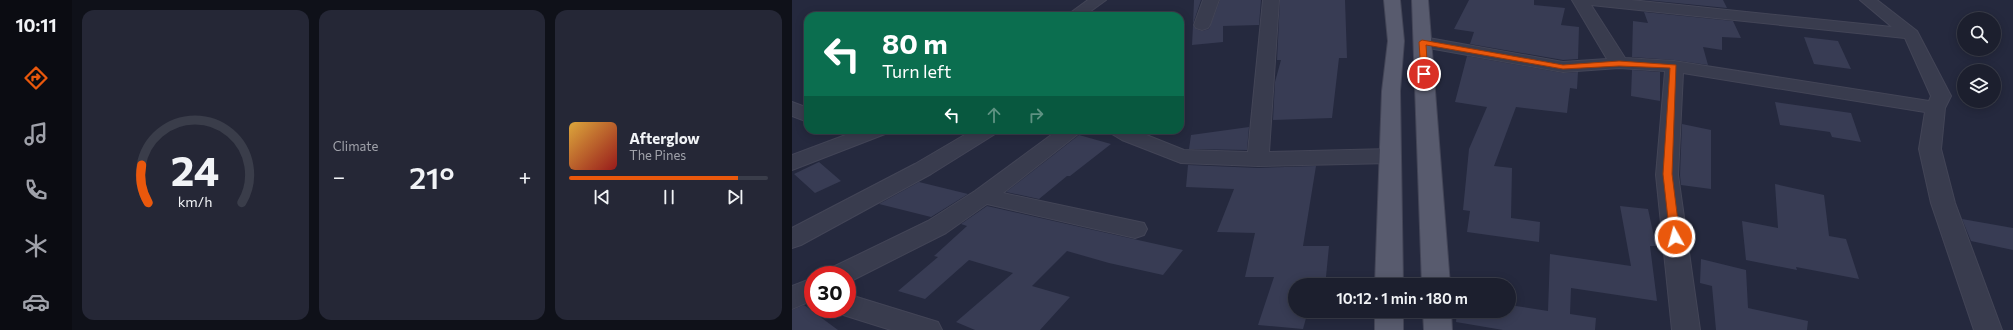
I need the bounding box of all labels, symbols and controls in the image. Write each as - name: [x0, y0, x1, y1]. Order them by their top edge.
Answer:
- map controls: [1957, 12, 2001, 108]
- button: search: [1957, 12, 2001, 56]
- text: 10:11: [15, 14, 57, 36]
- text: 80 m: [882, 26, 948, 60]
- icon: left: [816, 28, 868, 80]
- pin: [1407, 57, 1441, 91]
- text: Turn left: [882, 60, 951, 82]
- icon: arrive: [1413, 63, 1435, 85]
- icon: directions: [22, 64, 50, 92]
- button: layers: [1957, 64, 2001, 108]
- icon: left: [941, 104, 963, 126]
- icon: ahead: [983, 104, 1005, 126]
- icon: right: [1025, 104, 1047, 126]
- icon: music: [22, 120, 50, 148]
- text: Afterglow: [629, 129, 700, 147]
- text: Climate: [333, 138, 378, 154]
- text: 24: [171, 144, 220, 195]
- text: The Pines: [629, 147, 686, 163]
- text: 21°: [409, 158, 454, 195]
- text: −: [333, 163, 345, 190]
- text: +: [518, 163, 531, 190]
- icon: phone: [22, 176, 50, 204]
- icon: previous: [591, 186, 613, 208]
- icon: pause: [658, 186, 680, 208]
- icon: next: [724, 186, 746, 208]
- text: km/h: [178, 192, 213, 210]
- position arrow: [1654, 216, 1696, 258]
- icon: climate: [22, 232, 50, 260]
- speed limit sign: 30: [804, 266, 856, 318]
- icon: car: [22, 288, 50, 316]
- text: 10:12 · 1 min · 180 m: [1336, 289, 1468, 307]

